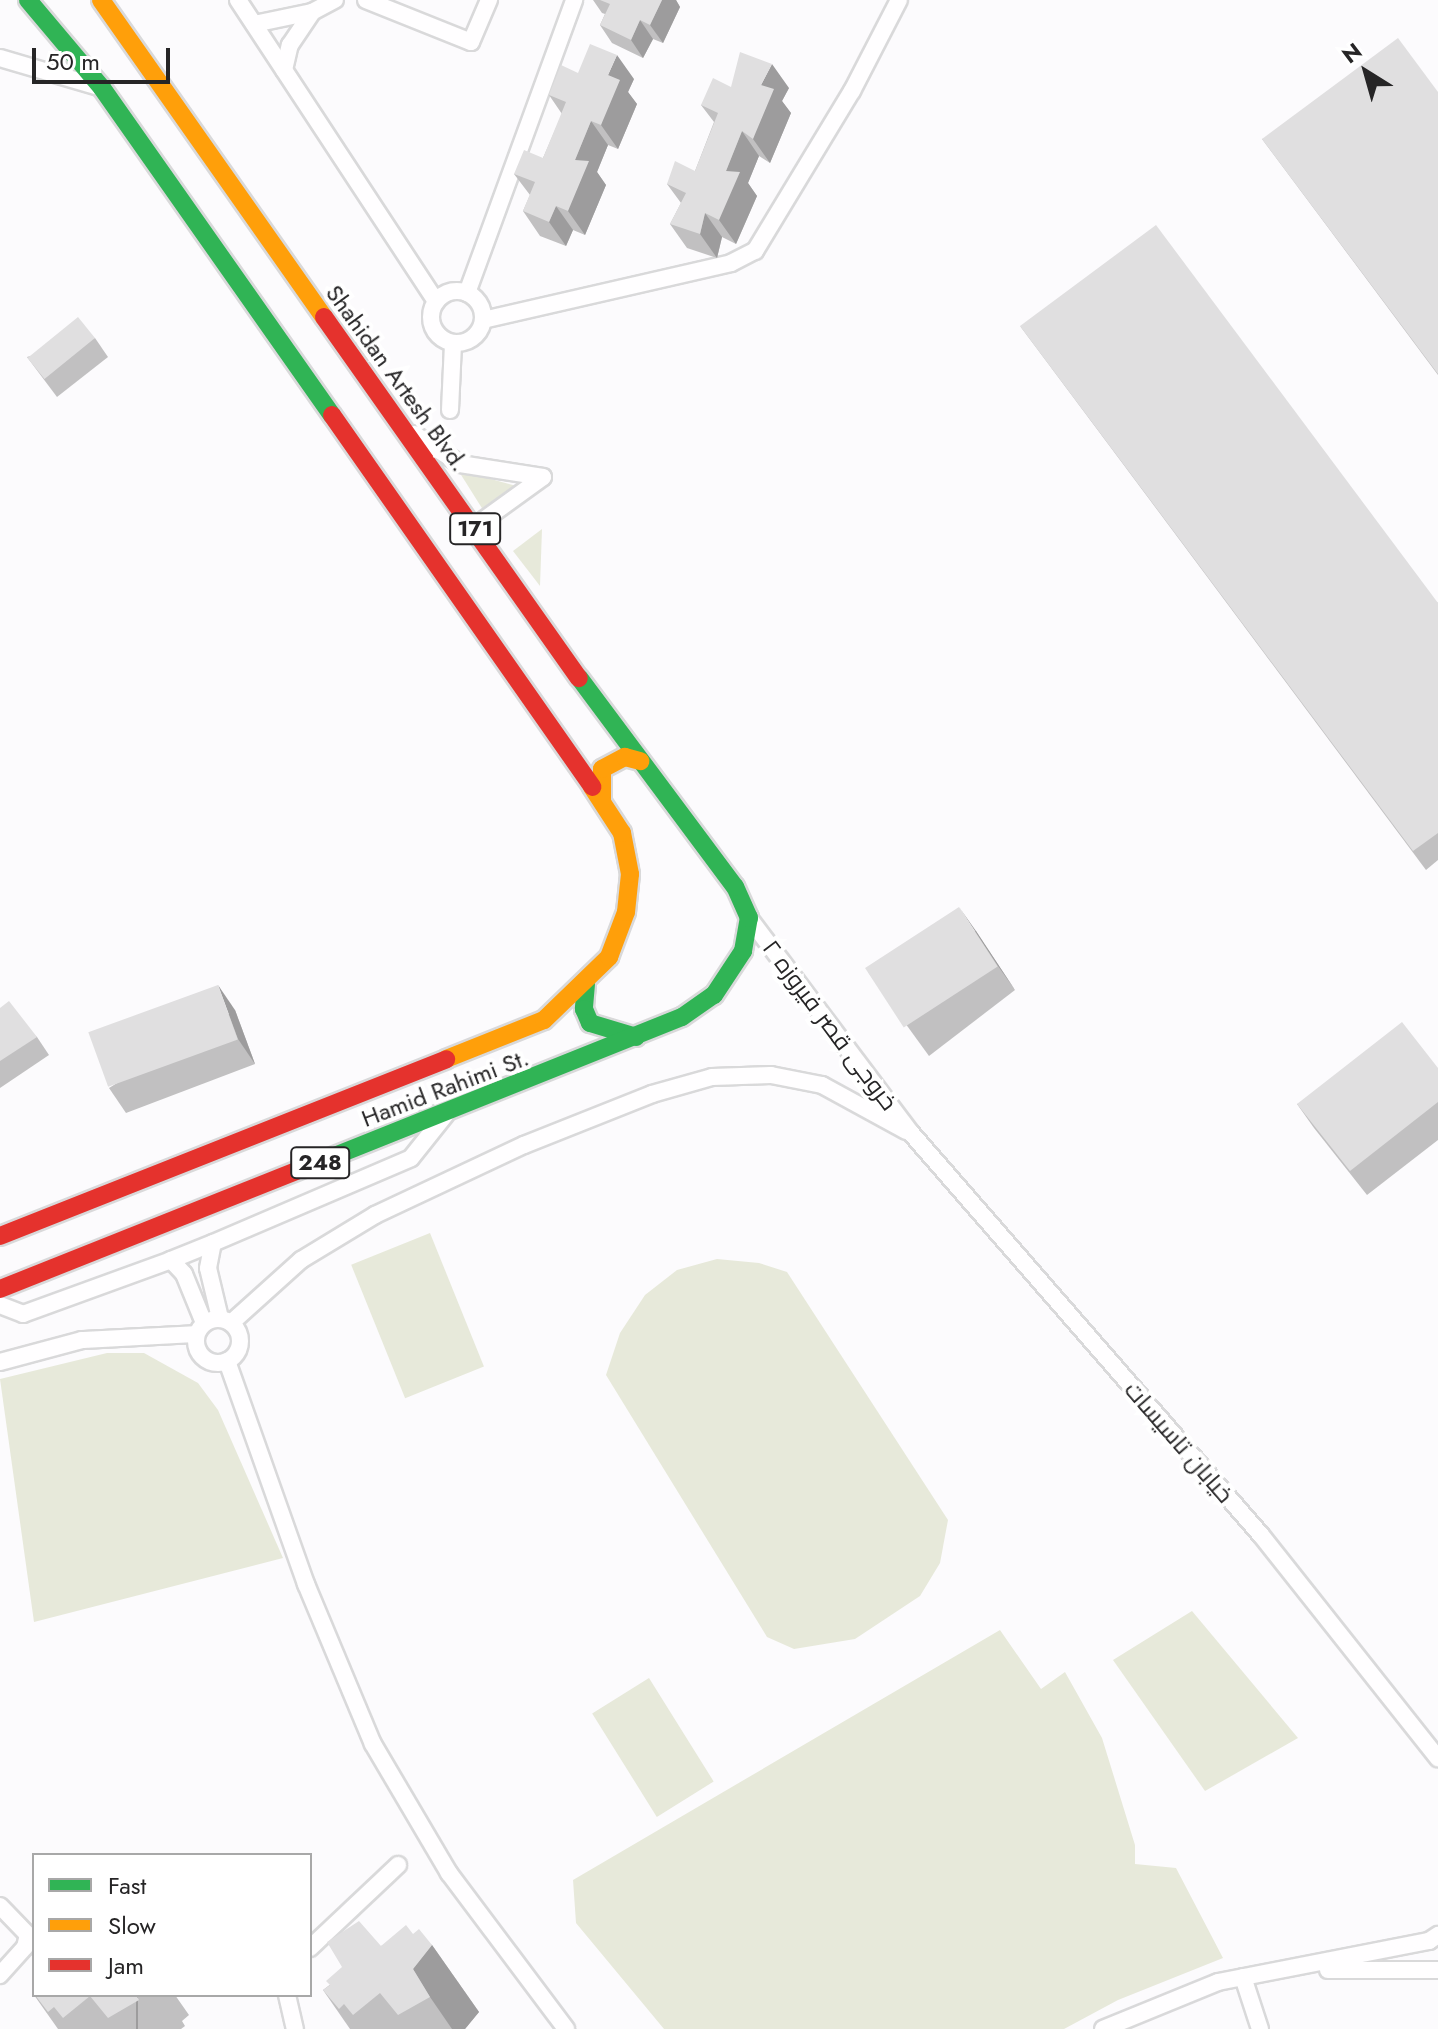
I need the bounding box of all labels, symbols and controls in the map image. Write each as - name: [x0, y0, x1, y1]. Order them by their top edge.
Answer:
- scale bar: [36, 32, 174, 82]
- north arrow: [1326, 32, 1406, 112]
- text: N: [1335, 35, 1368, 71]
- text: 50 m: [46, 44, 100, 79]
- street label: Shahidan Artesh Blvd.: [320, 279, 474, 477]
- road number: 171: [449, 511, 501, 547]
- street label: خروجی قصر فیروزه ۲: [757, 934, 903, 1116]
- street label: Hamid Rahimi St.: [357, 1043, 533, 1133]
- road number: 248: [290, 1145, 350, 1181]
- street label: خیابان تاسیسات: [1119, 1375, 1239, 1509]
- legend: [32, 1853, 312, 1997]
- text: Fast: [108, 1868, 146, 1903]
- text: Slow: [108, 1908, 156, 1943]
- text: Jam: [108, 1948, 144, 1983]

